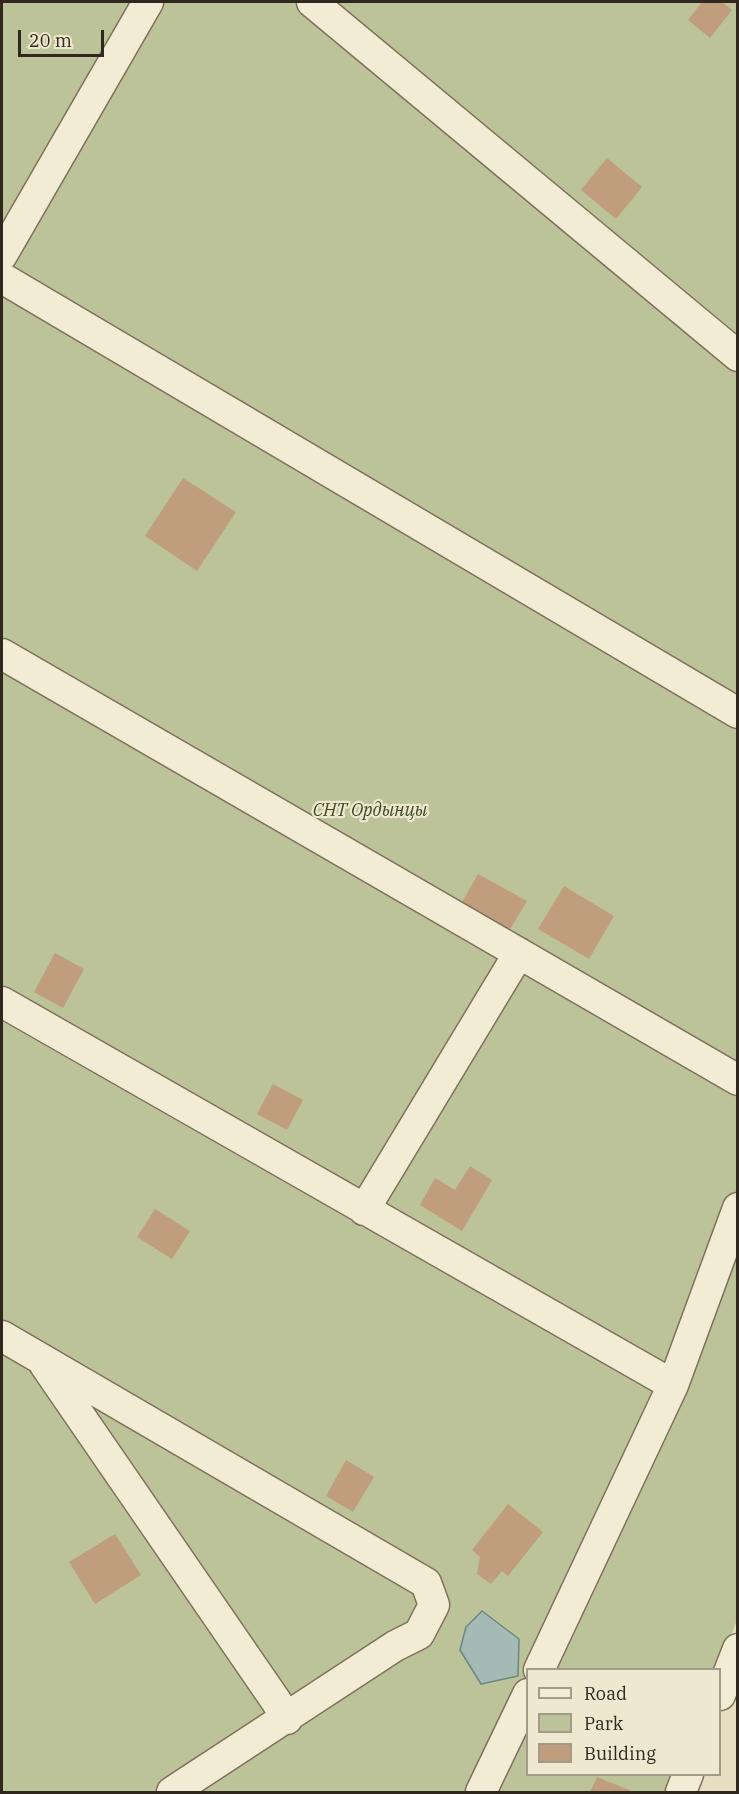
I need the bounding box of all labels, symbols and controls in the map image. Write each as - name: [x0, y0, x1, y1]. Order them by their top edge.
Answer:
- scale bar: [21, 18, 106, 56]
- text: 20 m: [29, 29, 72, 52]
- park label: СНТ Ордынцы: [313, 800, 427, 822]
- legend: [526, 1668, 721, 1776]
- text: Road: [584, 1682, 627, 1705]
- text: Park: [584, 1712, 623, 1735]
- text: Building: [584, 1742, 656, 1765]

